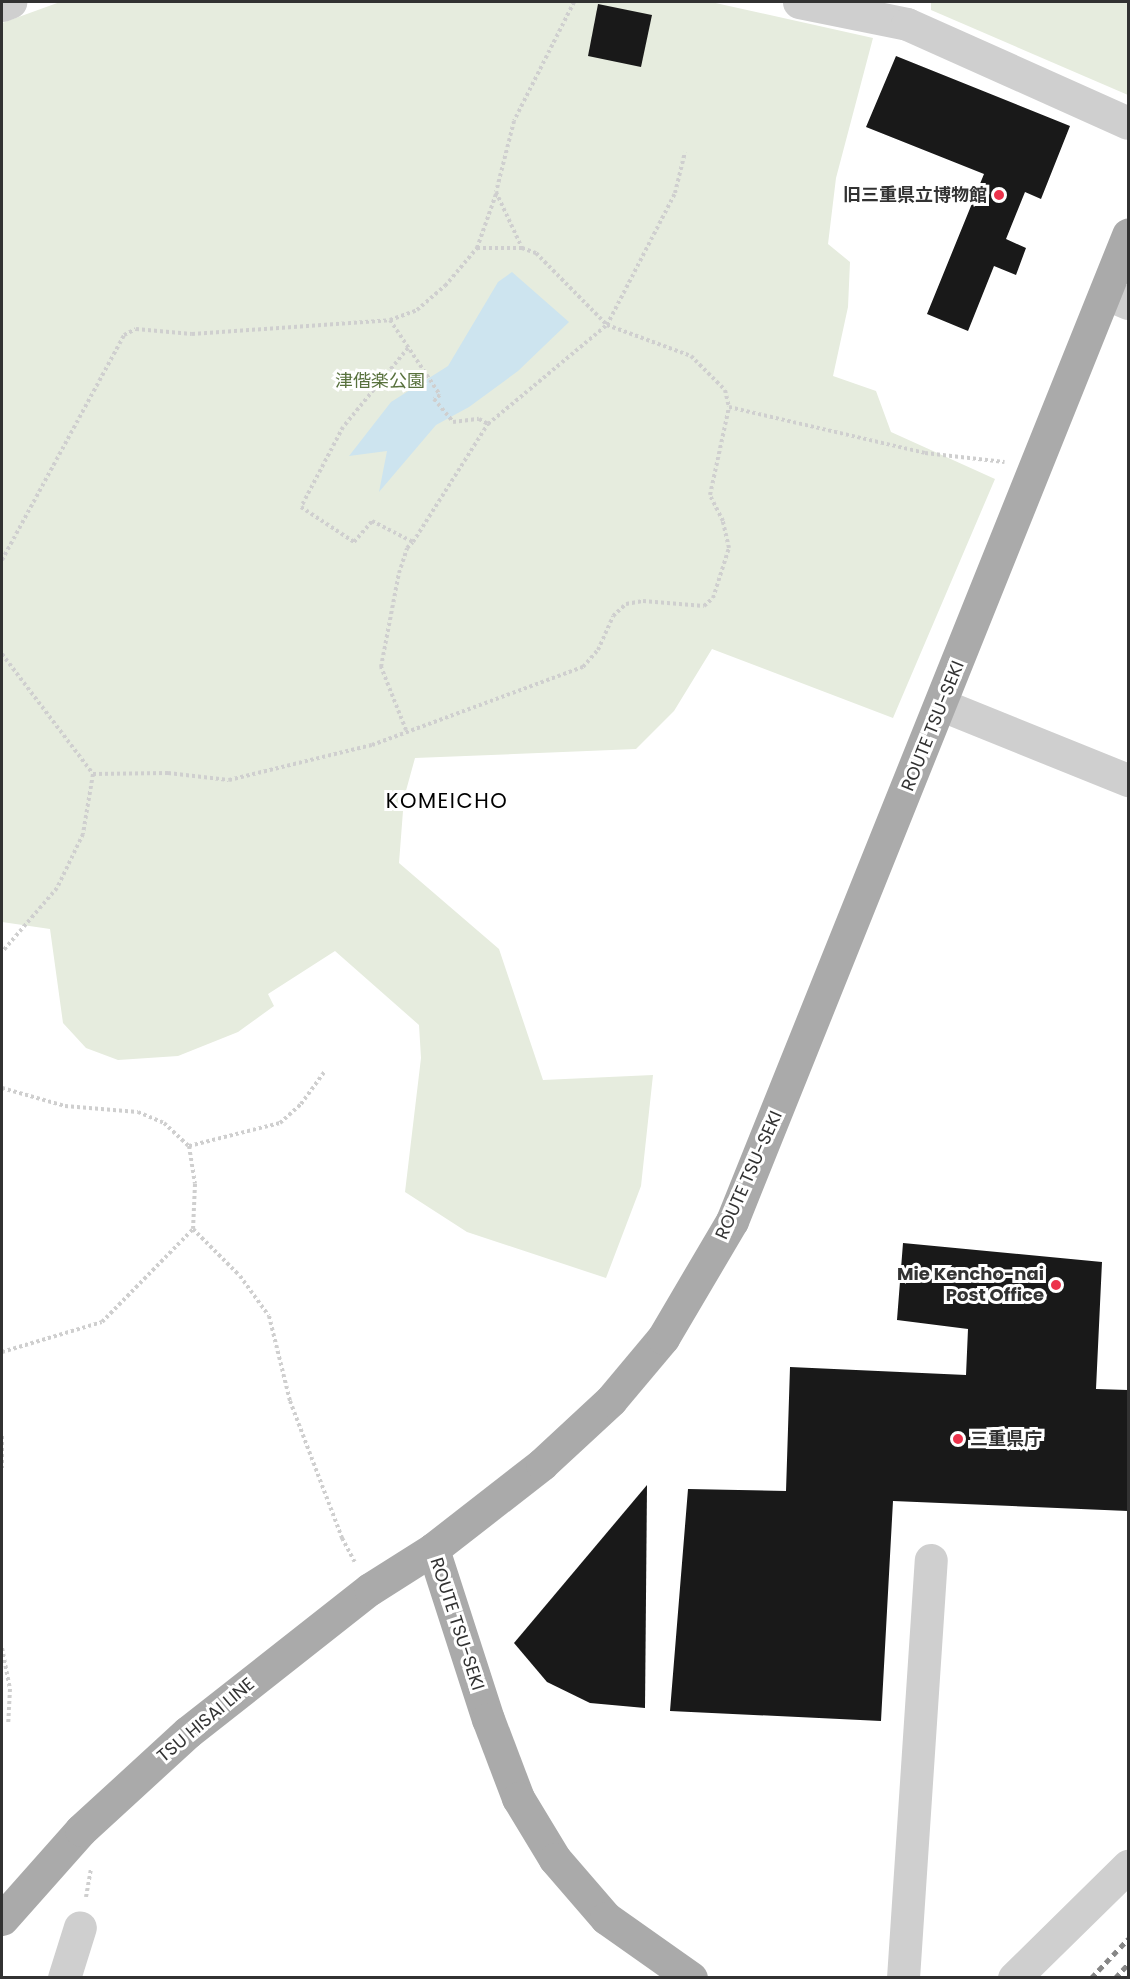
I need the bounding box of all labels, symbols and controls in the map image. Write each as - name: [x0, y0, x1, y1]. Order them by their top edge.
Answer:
- place label: 旧三重県立博物館: [843, 184, 987, 206]
- marker: 旧三重県立博物館: [992, 188, 1006, 202]
- park label: 津偕楽公園: [335, 370, 425, 392]
- street label: ROUTE TSU-SEKI: [897, 658, 969, 794]
- district label: KOMEICHO: [386, 788, 508, 814]
- street label: ROUTE TSU-SEKI: [711, 1107, 787, 1243]
- place label: Mie Kencho-nai Post Office: [897, 1264, 1044, 1306]
- marker: Mie Kencho-nai Post Office: [1049, 1278, 1063, 1292]
- place label: 三重県庁: [970, 1428, 1042, 1450]
- marker: 三重県庁: [951, 1432, 965, 1446]
- street label: ROUTE TSU-SEKI: [425, 1555, 489, 1693]
- street label: TSU HISAI LINE: [153, 1673, 259, 1767]

